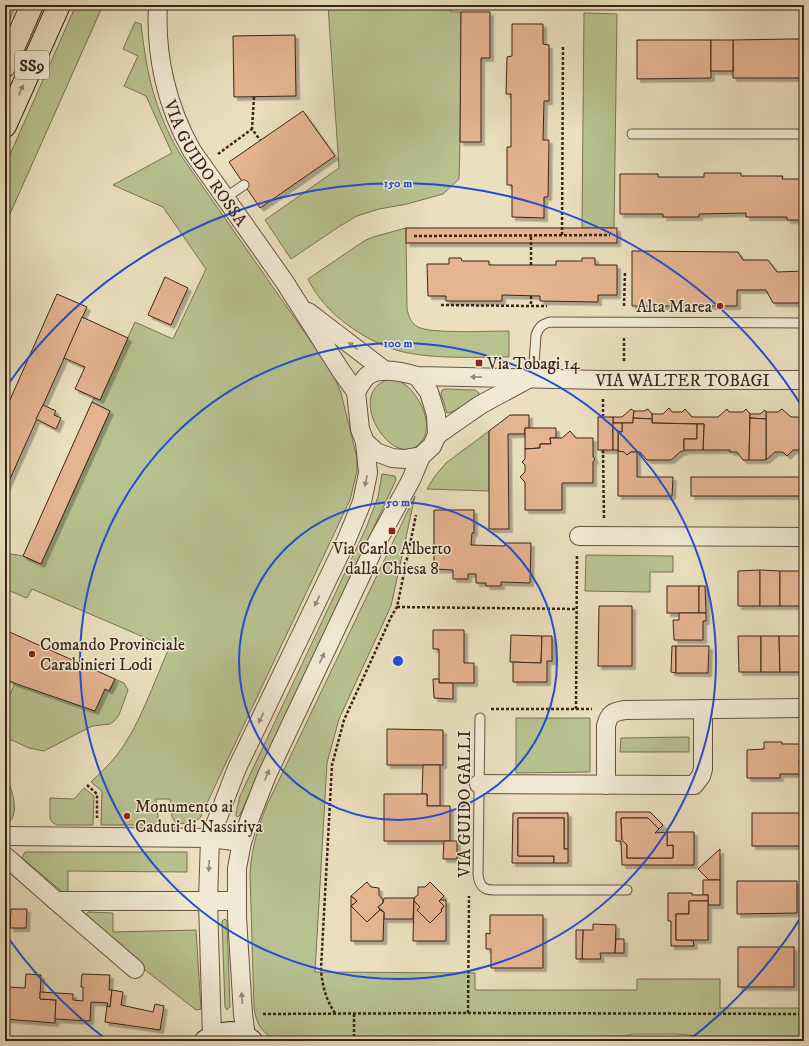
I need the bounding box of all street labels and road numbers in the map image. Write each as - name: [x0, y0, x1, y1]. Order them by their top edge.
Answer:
- road number: SS9: [15, 51, 49, 79]
- street label: VIA GUIDO ROSSA: [158, 96, 252, 231]
- street label: VIA WALTER TOBAGI: [594, 370, 770, 392]
- street label: VIA GUIDO GALLI: [454, 731, 476, 878]

